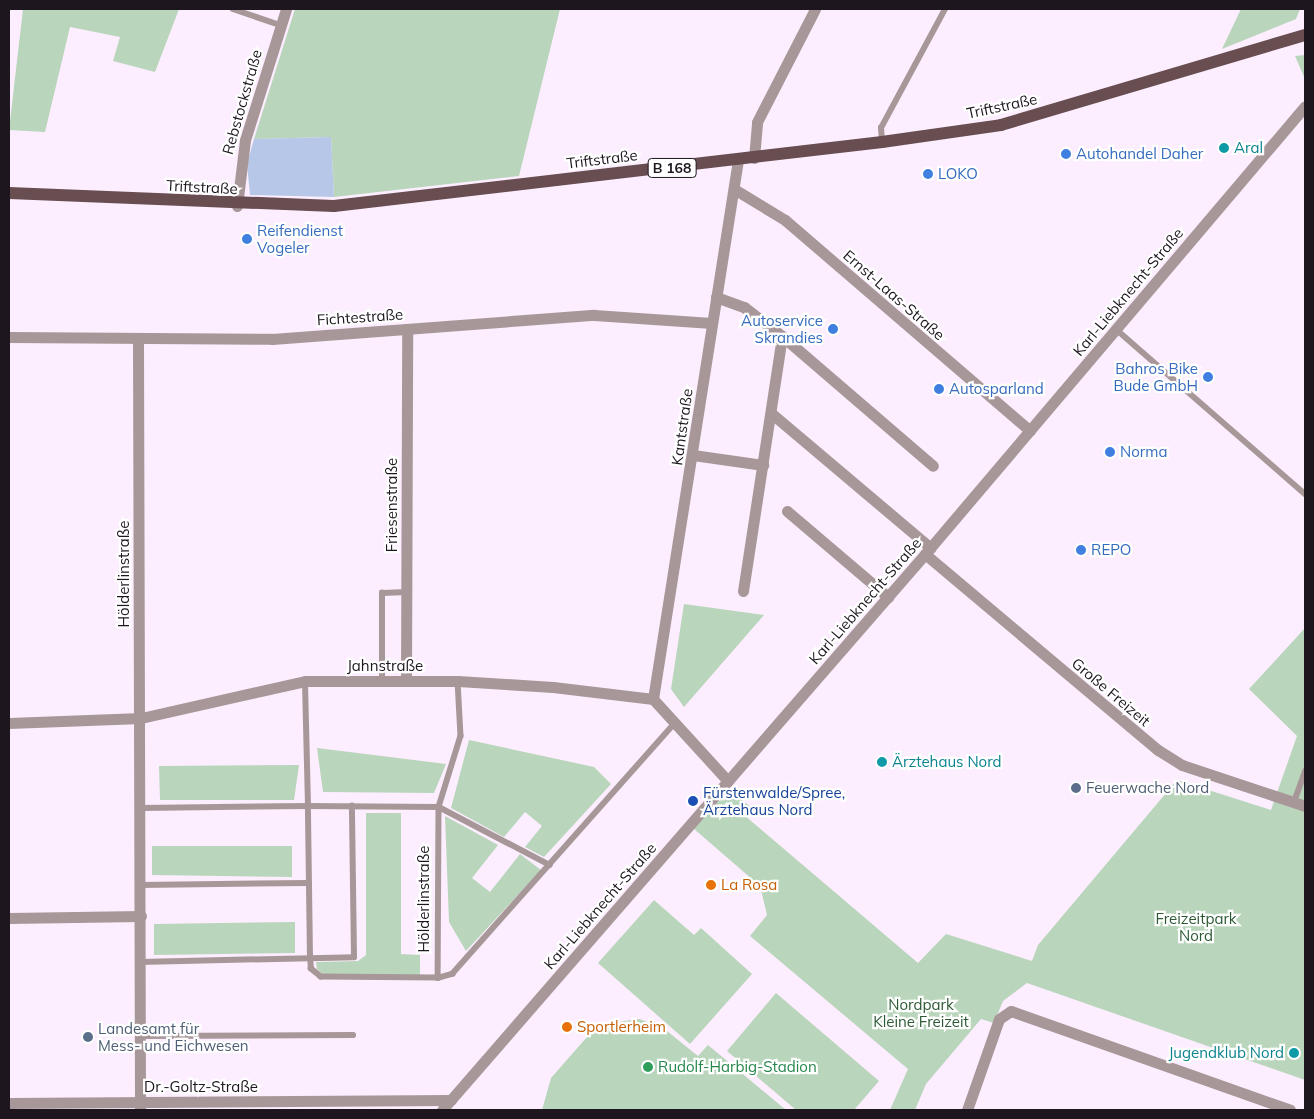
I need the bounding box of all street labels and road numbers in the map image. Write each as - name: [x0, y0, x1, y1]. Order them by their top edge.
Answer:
- street label: Rebstockstraße: [218, 48, 266, 156]
- street label: Triftstraße: [965, 90, 1039, 122]
- street label: Triftstraße: [565, 146, 639, 172]
- road number: B 168: [647, 156, 697, 180]
- street label: Triftstraße: [166, 176, 238, 198]
- street label: Karl-Liebknecht-Straße: [1069, 224, 1187, 360]
- street label: Ernst-Laas-Straße: [840, 246, 948, 344]
- street label: Fichtestraße: [316, 305, 404, 329]
- street label: Kantstraße: [668, 388, 696, 466]
- street label: Friesenstraße: [383, 458, 401, 552]
- street label: Hölderlinstraße: [115, 521, 133, 627]
- street label: Karl-Liebknecht-Straße: [805, 534, 925, 668]
- street label: Große Freizeit: [1068, 654, 1154, 730]
- street label: Jahnstraße: [347, 657, 423, 675]
- street label: Karl-Liebknecht-Straße: [540, 839, 660, 973]
- street label: Hölderlinstraße: [415, 846, 433, 952]
- street label: Dr.-Goltz-Straße: [144, 1078, 258, 1096]

